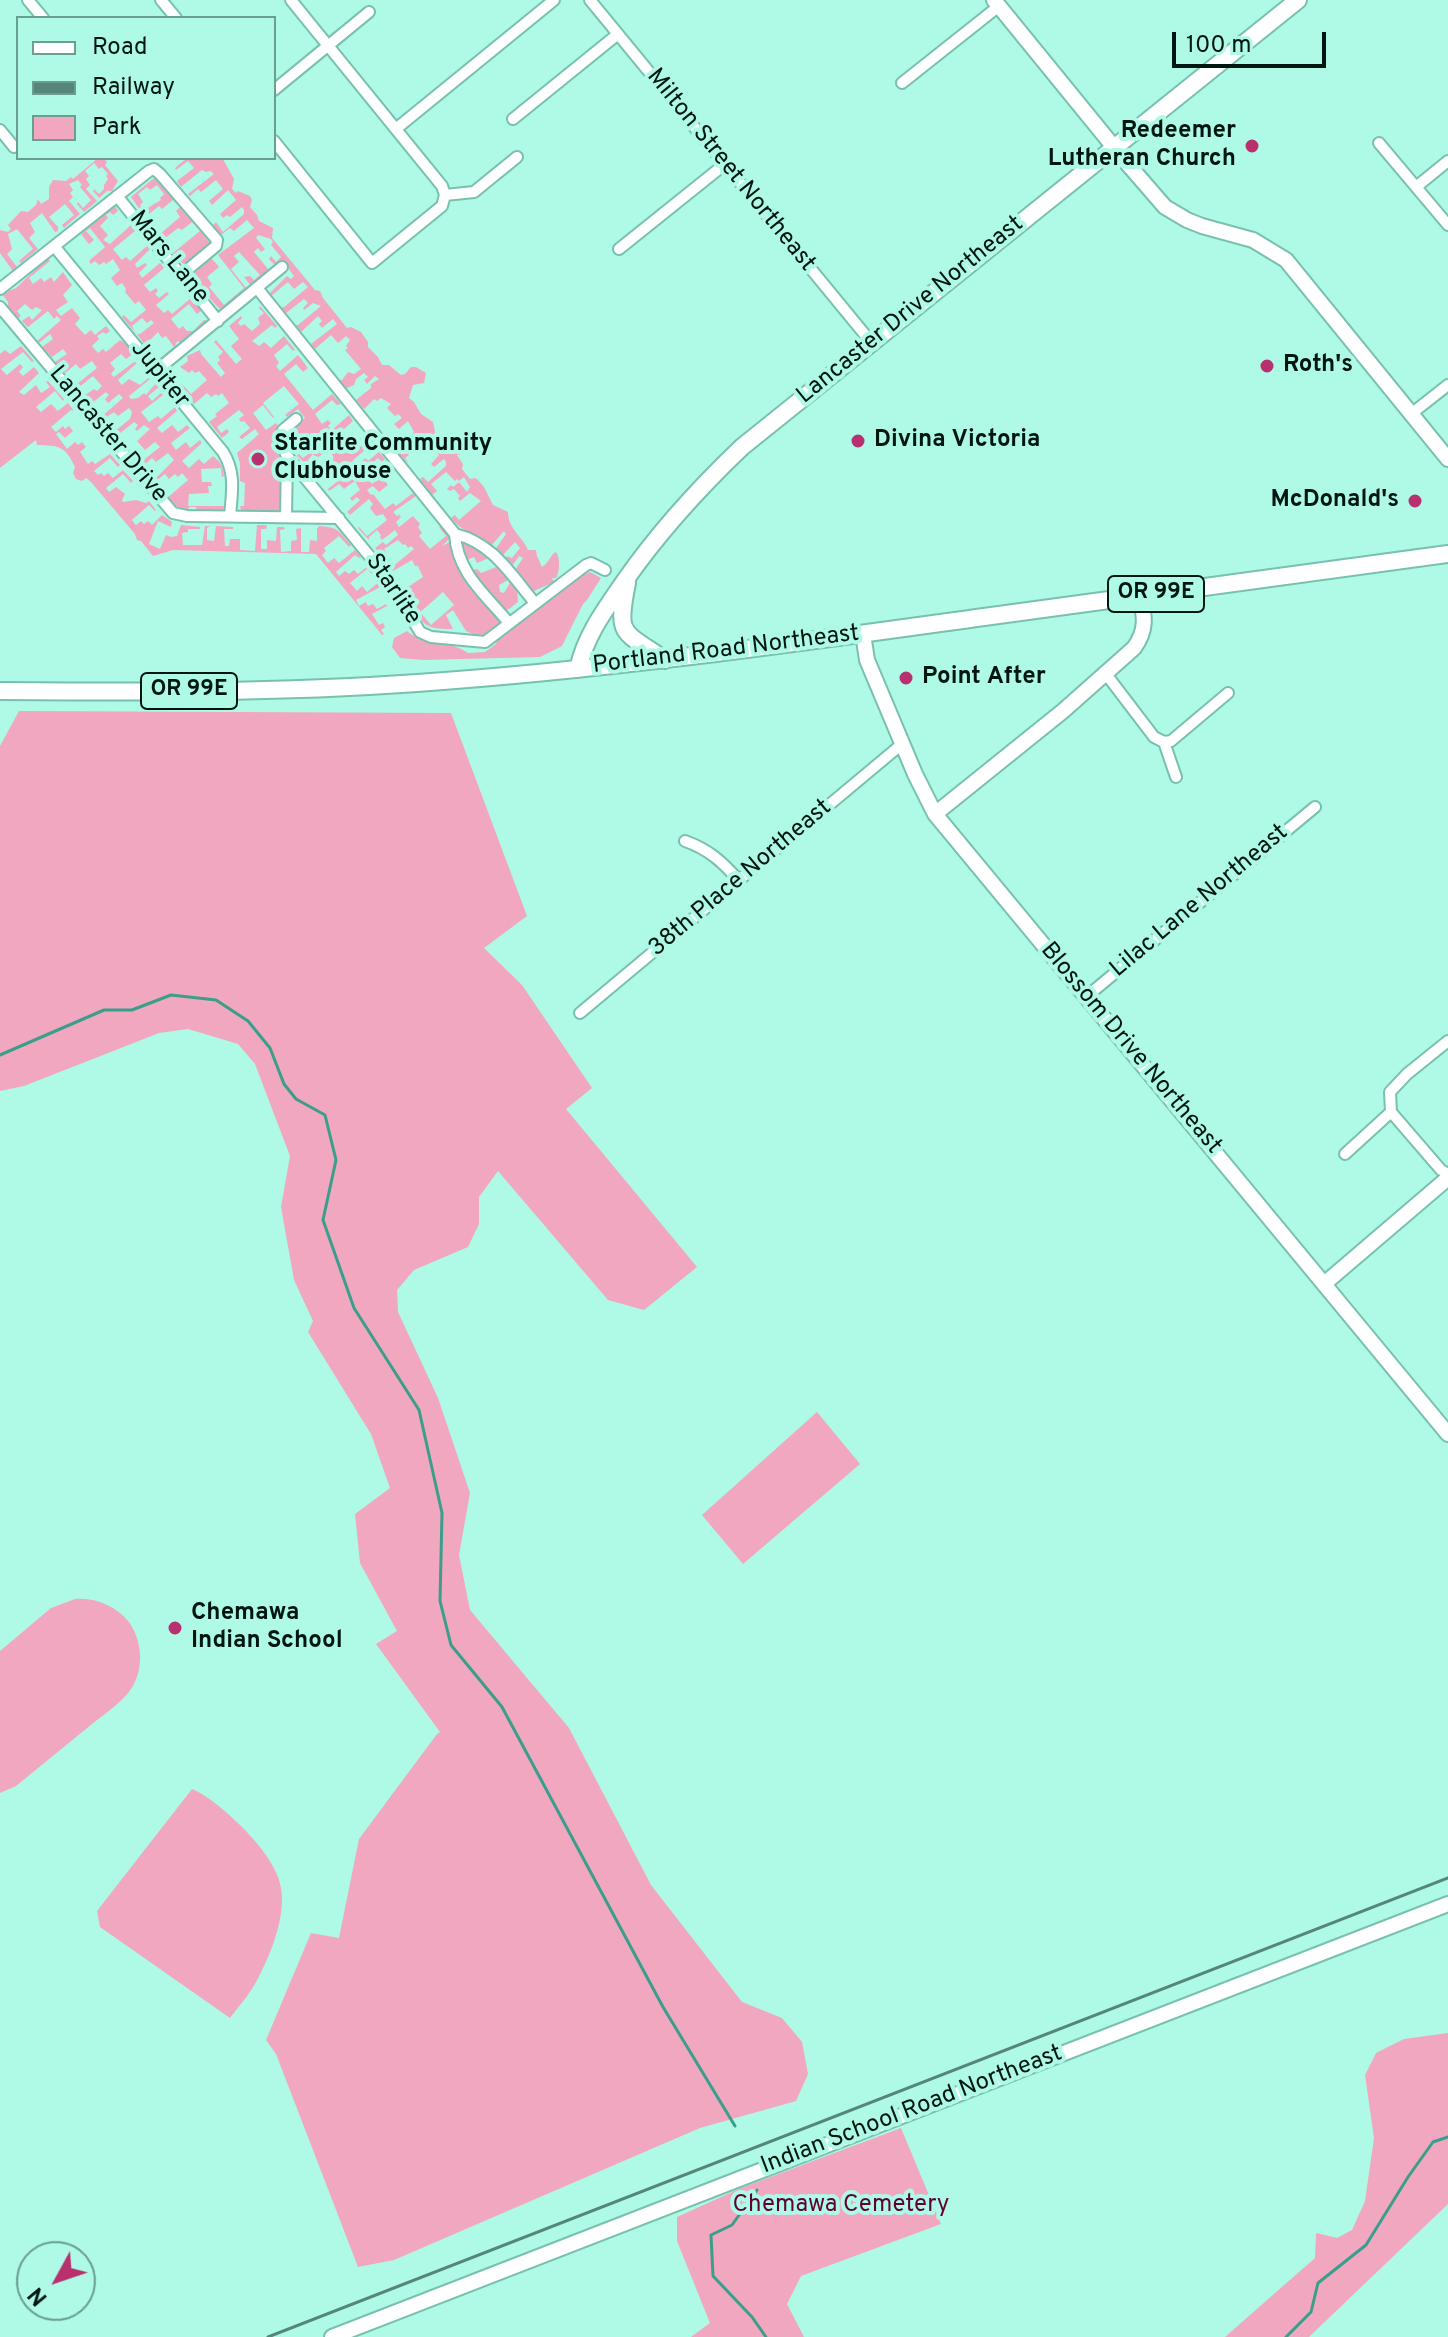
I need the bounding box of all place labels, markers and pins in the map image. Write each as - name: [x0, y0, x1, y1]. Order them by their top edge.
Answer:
- place label: Redeemer Lutheran Church: [1048, 118, 1236, 174]
- marker: Redeemer Lutheran Church: [1243, 137, 1261, 155]
- place label: Roth's: [1283, 352, 1353, 380]
- marker: Roth's: [1258, 357, 1276, 375]
- place label: Divina Victoria: [874, 427, 1040, 455]
- place label: Starlite Community Clubhouse: [274, 431, 492, 487]
- marker: Divina Victoria: [849, 432, 867, 450]
- marker: Starlite Community Clubhouse: [249, 450, 267, 468]
- place label: McDonald's: [1270, 487, 1399, 515]
- marker: McDonald's: [1406, 492, 1424, 510]
- place label: Point After: [922, 664, 1046, 692]
- marker: Point After: [897, 669, 915, 687]
- place label: Chemawa Indian School: [191, 1600, 343, 1656]
- marker: Chemawa Indian School: [166, 1619, 184, 1637]

